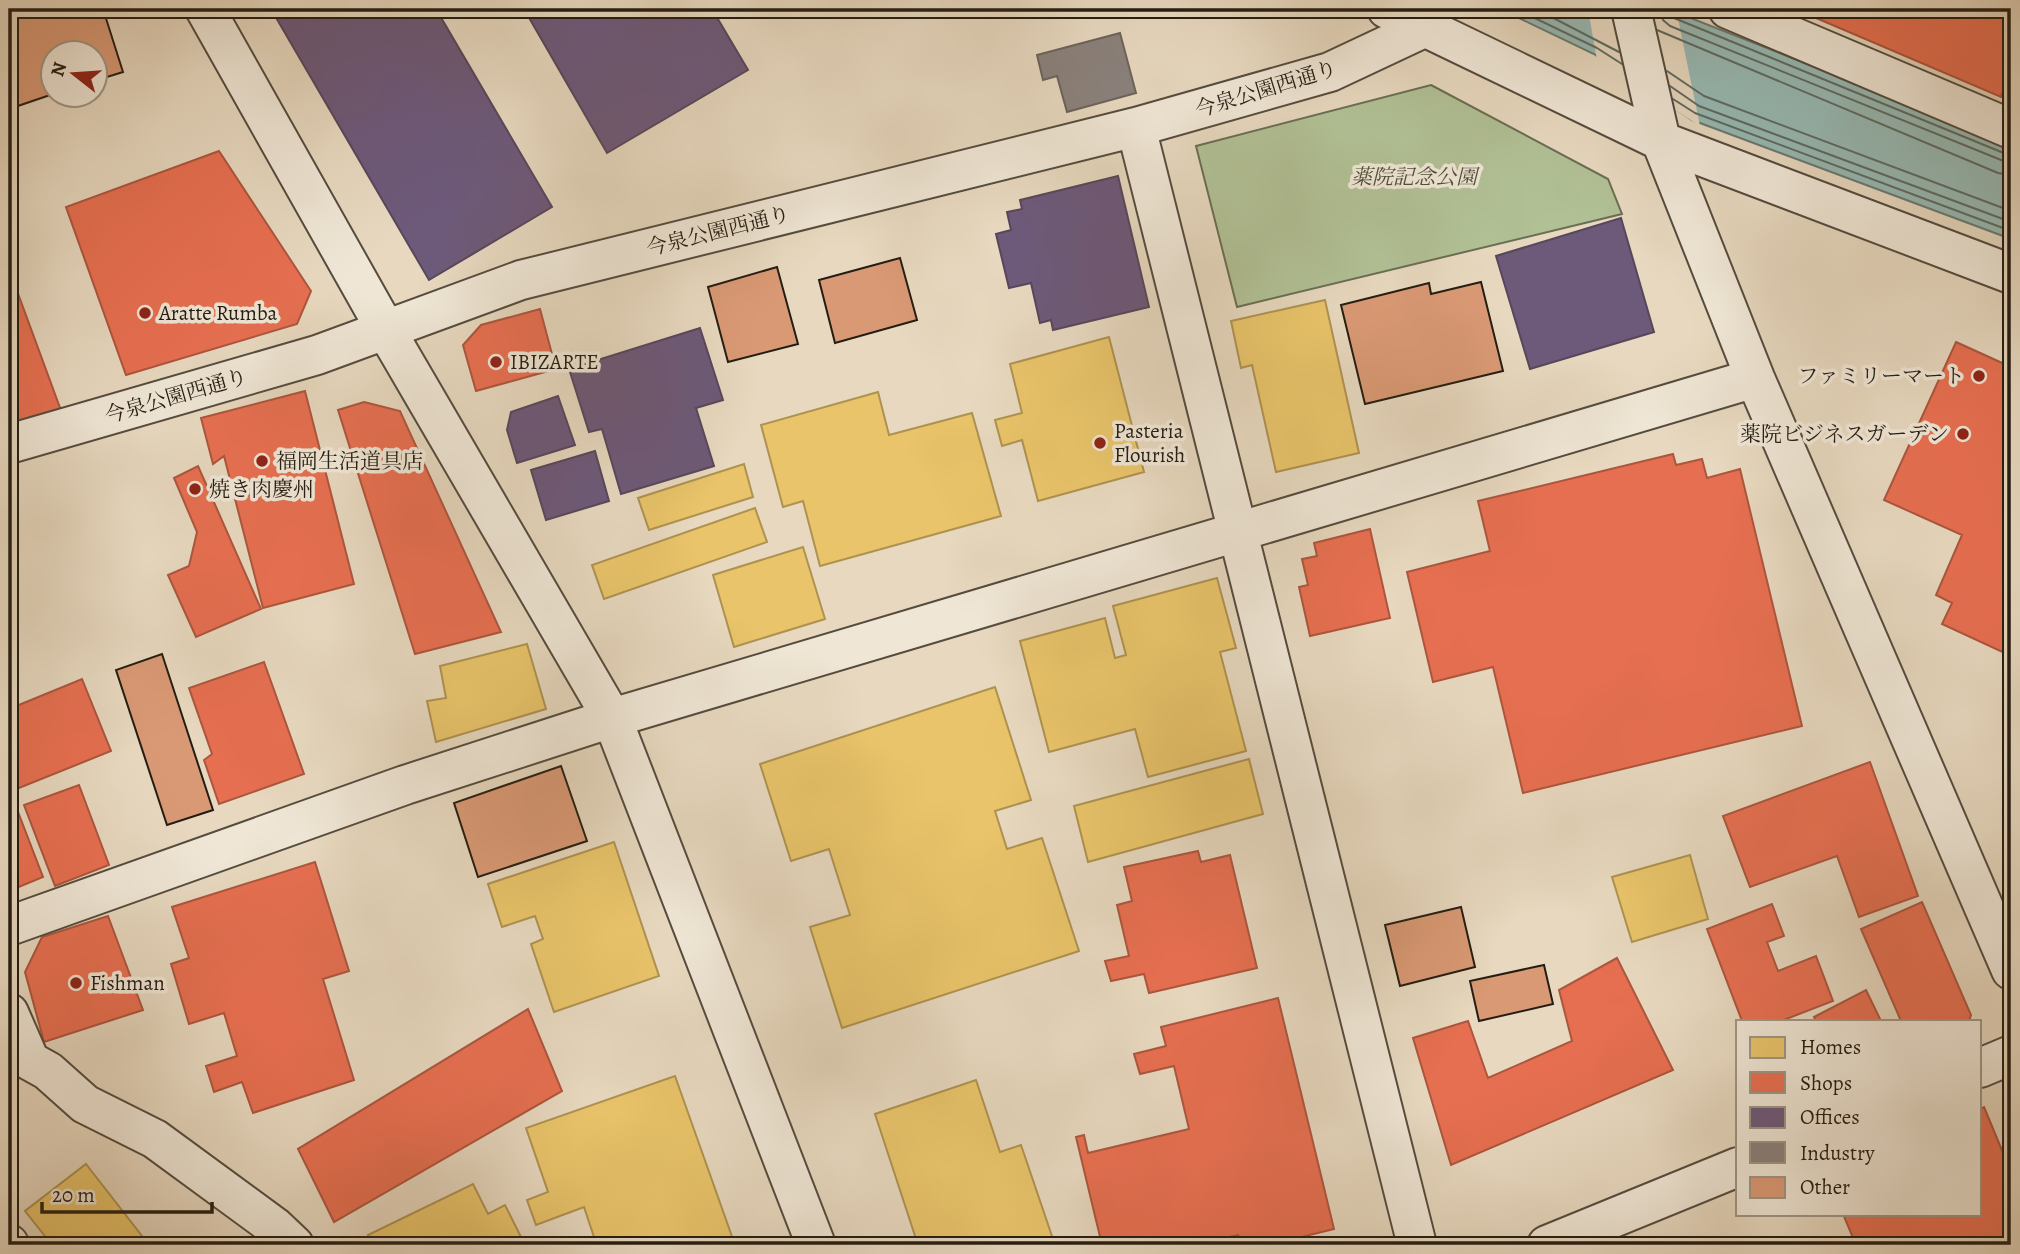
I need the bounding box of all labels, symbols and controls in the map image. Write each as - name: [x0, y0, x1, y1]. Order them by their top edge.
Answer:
- north arrow: [38, 38, 108, 108]
- street label: 今泉公園西通り: [1192, 54, 1340, 124]
- text: N: [44, 59, 73, 80]
- park label: 薬院記念公園: [1351, 163, 1480, 191]
- street label: 今泉公園西通り: [643, 200, 793, 262]
- place label: Aratte Rumba: [158, 299, 278, 327]
- marker: Aratte Rumba: [137, 305, 153, 321]
- place label: IBIZARTE: [510, 348, 599, 376]
- marker: IBIZARTE: [488, 354, 504, 370]
- street label: 今泉公園西通り: [101, 362, 251, 430]
- place label: ファミリーマート: [1797, 362, 1965, 390]
- marker: ファミリーマート: [1971, 368, 1987, 384]
- place label: Pasteria Flourish: [1114, 417, 1185, 469]
- place label: 薬院ビジネスガーデン: [1740, 420, 1949, 448]
- marker: 薬院ビジネスガーデン: [1955, 426, 1971, 442]
- marker: Pasteria Flourish: [1092, 435, 1108, 451]
- place label: 福岡生活道具店: [276, 447, 423, 475]
- marker: 福岡生活道具店: [254, 453, 270, 469]
- place label: 焼き肉慶州: [209, 475, 314, 503]
- marker: 焼き肉慶州: [187, 481, 203, 497]
- place label: Fishman: [90, 969, 165, 997]
- marker: Fishman: [68, 975, 84, 991]
- legend: [1736, 1020, 1982, 1216]
- text: Homes: [1800, 1033, 1861, 1061]
- text: Shops: [1800, 1069, 1852, 1097]
- text: Offices: [1800, 1103, 1860, 1131]
- text: Industry: [1800, 1139, 1875, 1167]
- scale bar: [42, 1170, 212, 1214]
- text: Other: [1800, 1173, 1850, 1201]
- text: 20 m: [52, 1181, 95, 1209]

